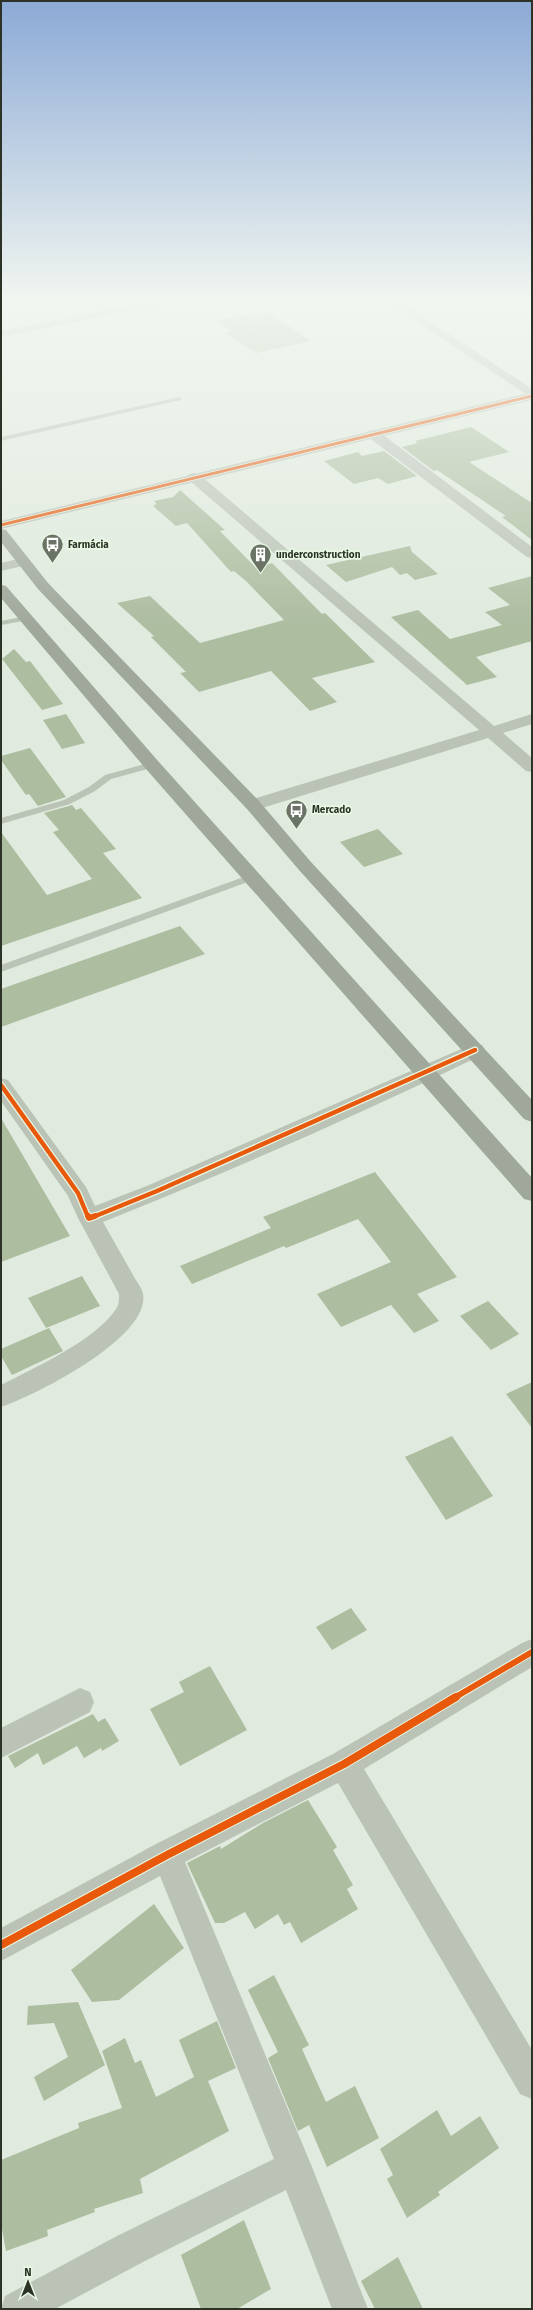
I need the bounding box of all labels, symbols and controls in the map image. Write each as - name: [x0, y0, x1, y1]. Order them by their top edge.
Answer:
- bus stop icon: Farmácia: [39, 532, 65, 565]
- place label: Farmácia: [68, 538, 109, 551]
- building icon: underconstruction: [247, 542, 273, 575]
- place label: underconstruction: [276, 549, 361, 561]
- bus stop icon: Mercado: [284, 797, 310, 830]
- place label: Mercado: [312, 804, 351, 816]
- north arrow: [8, 2262, 48, 2302]
- text: N: [24, 2266, 32, 2279]

